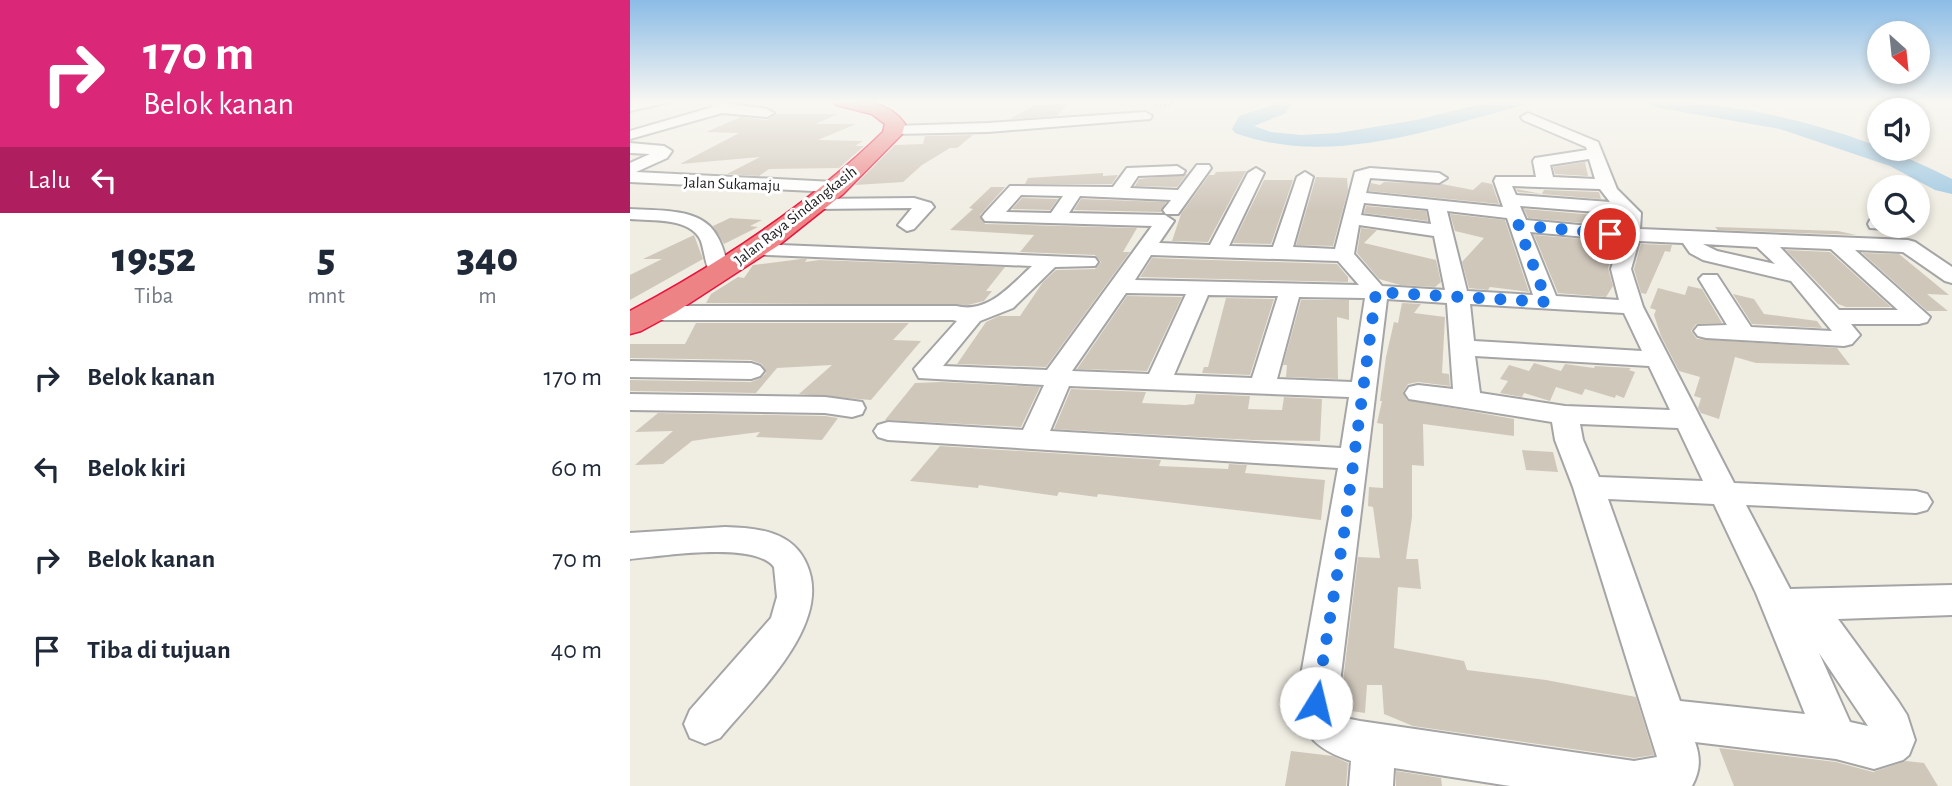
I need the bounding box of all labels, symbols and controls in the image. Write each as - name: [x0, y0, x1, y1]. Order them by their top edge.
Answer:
- north arrow: [1867, 21, 1930, 84]
- map controls: [1867, 21, 1930, 238]
- icon: right: [28, 28, 119, 119]
- text: 170 m: [143, 30, 254, 79]
- text: Belok kanan: [143, 88, 294, 120]
- button: sound: [1867, 98, 1930, 161]
- icon: left: [85, 161, 123, 199]
- street label: Jalan Raya Sindangkasih: [732, 163, 860, 269]
- text: Lalu: [28, 167, 71, 193]
- street label: Jalan Sukamaju: [683, 174, 781, 195]
- button: search: [1867, 175, 1930, 238]
- pin: [1580, 204, 1640, 264]
- icon: arrive: [1591, 215, 1629, 253]
- text: 19:52: [112, 237, 196, 279]
- text: 5: [317, 237, 335, 279]
- text: 340: [457, 237, 518, 279]
- text: Tiba: [134, 285, 173, 308]
- text: mnt: [307, 285, 345, 308]
- text: m: [478, 285, 497, 308]
- icon: right: [28, 359, 66, 397]
- text: Belok kanan: [87, 364, 215, 390]
- text: 170 m: [543, 364, 602, 390]
- icon: left: [28, 450, 66, 488]
- text: Belok kiri: [87, 455, 186, 481]
- text: 60 m: [551, 455, 602, 481]
- icon: right: [28, 541, 66, 579]
- text: Belok kanan: [87, 546, 215, 572]
- text: 70 m: [552, 546, 602, 572]
- icon: arrive: [28, 632, 66, 670]
- text: Tiba di tujuan: [87, 637, 231, 663]
- text: 40 m: [551, 637, 602, 663]
- position arrow: [1279, 666, 1353, 740]

